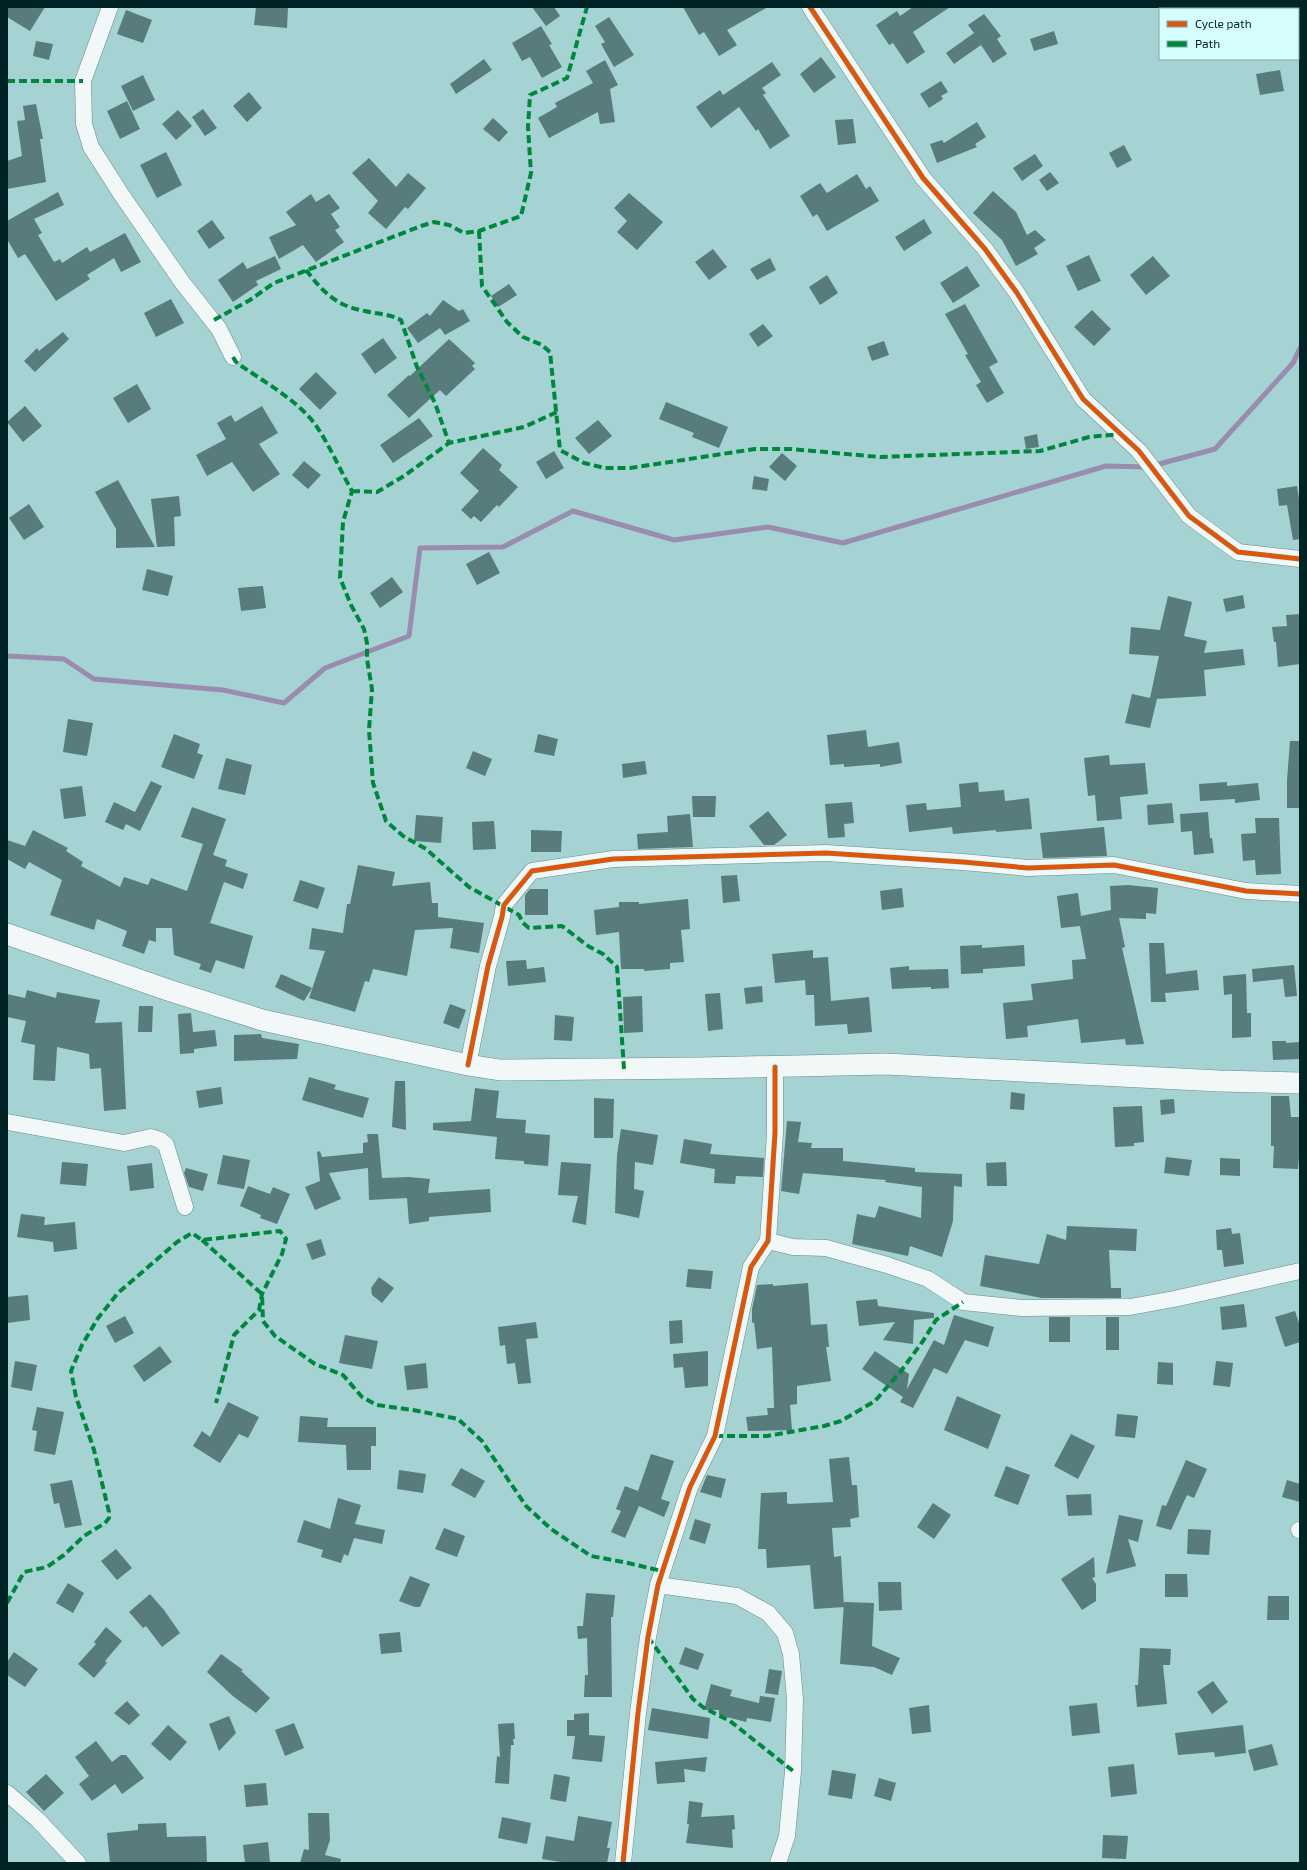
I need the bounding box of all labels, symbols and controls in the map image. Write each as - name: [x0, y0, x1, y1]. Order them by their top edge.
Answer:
- legend: [1159, 8, 1299, 60]
- text: Cycle path: [1195, 16, 1252, 30]
- text: Path: [1195, 36, 1220, 50]

